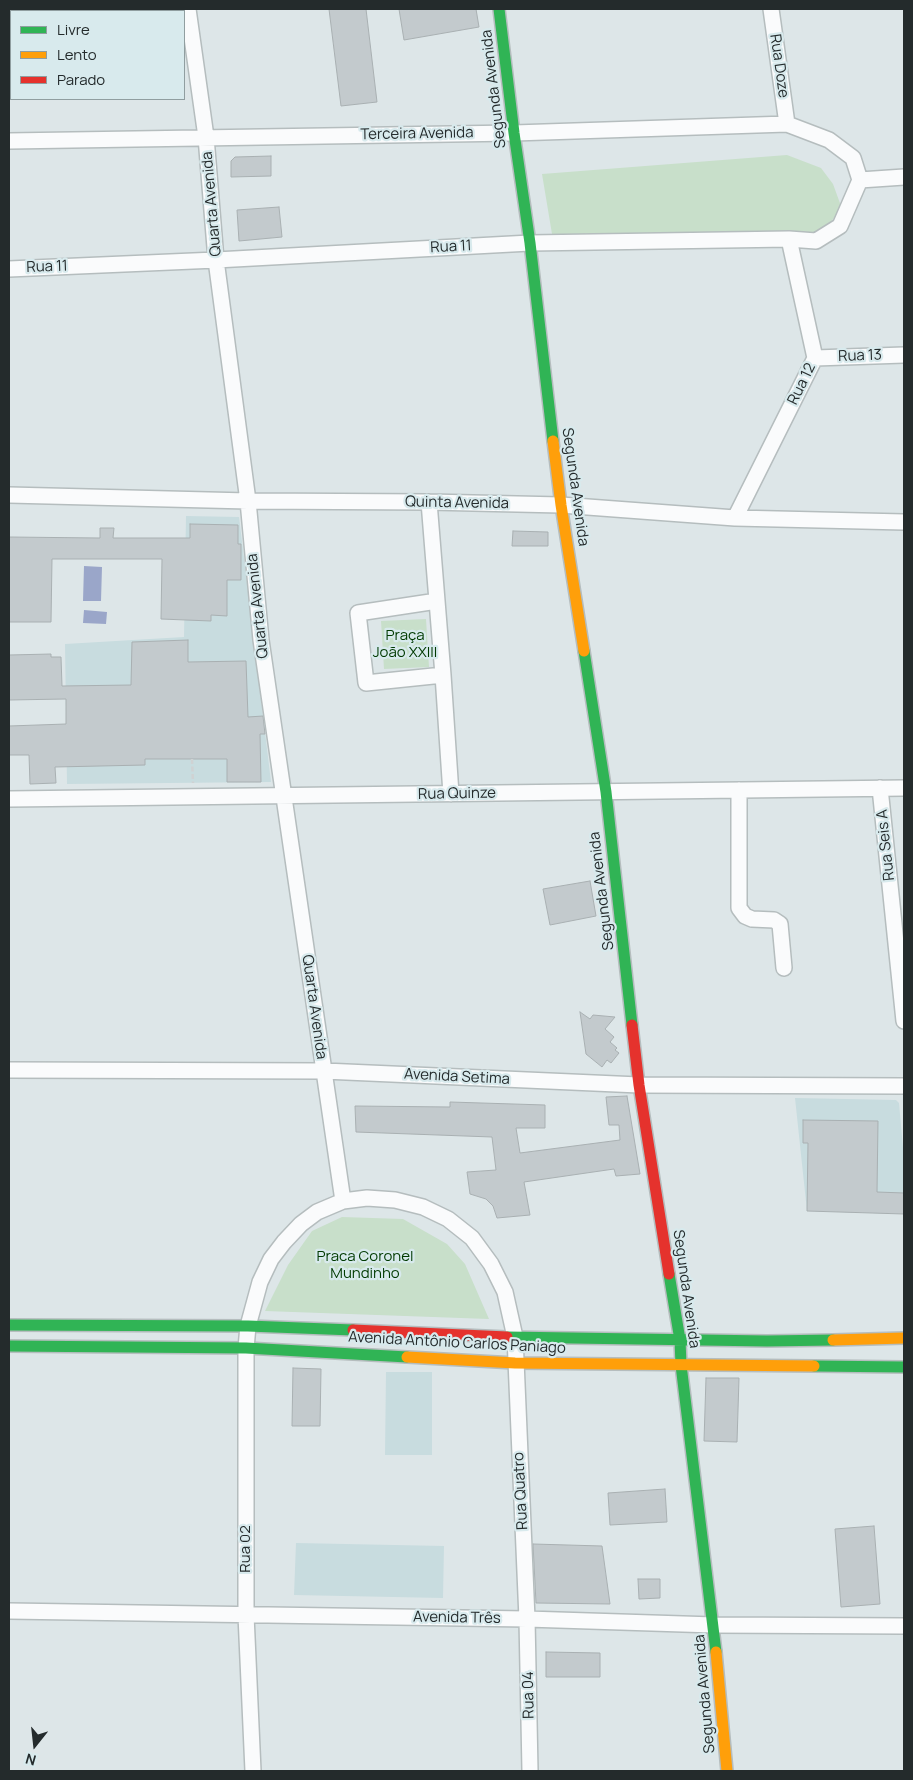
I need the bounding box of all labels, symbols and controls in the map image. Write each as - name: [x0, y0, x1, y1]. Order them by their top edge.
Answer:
- legend: [10, 10, 185, 100]
- text: Livre: [57, 19, 90, 40]
- street label: Segunda Avenida: [478, 29, 510, 149]
- street label: Rua Doze: [766, 33, 792, 99]
- text: Lento: [57, 44, 97, 65]
- text: Parado: [57, 69, 105, 90]
- street label: Terceira Avenida: [360, 124, 474, 144]
- street label: Quarta Avenida: [198, 151, 226, 257]
- street label: Rua 11: [430, 237, 472, 257]
- street label: Rua 11: [26, 257, 68, 277]
- street label: Rua 13: [838, 346, 882, 366]
- street label: Rua 12: [784, 360, 820, 408]
- street label: Segunda Avenida: [558, 427, 592, 547]
- street label: Quinta Avenida: [405, 493, 509, 513]
- street label: Quarta Avenida: [244, 553, 272, 659]
- park label: Praça João XXIII: [373, 627, 437, 662]
- street label: Rua Quinze: [418, 784, 496, 804]
- street label: Rua Seis A: [873, 808, 899, 882]
- street label: Segunda Avenida: [586, 831, 618, 951]
- street label: Quarta Avenida: [298, 954, 330, 1060]
- street label: Avenida Setima: [404, 1065, 510, 1089]
- street label: Segunda Avenida: [669, 1229, 703, 1349]
- park label: Praca Coronel Mundinho: [317, 1248, 413, 1283]
- street label: Avenida Antônio Carlos Paniago: [348, 1328, 566, 1358]
- street label: Rua Quatro: [510, 1452, 532, 1530]
- street label: Rua 02: [237, 1525, 255, 1573]
- street label: Avenida Três: [413, 1608, 501, 1628]
- street label: Segunda Avenida: [691, 1634, 719, 1754]
- street label: Rua 04: [520, 1671, 538, 1719]
- north arrow: [10, 1720, 60, 1770]
- text: N: [23, 1749, 38, 1770]

